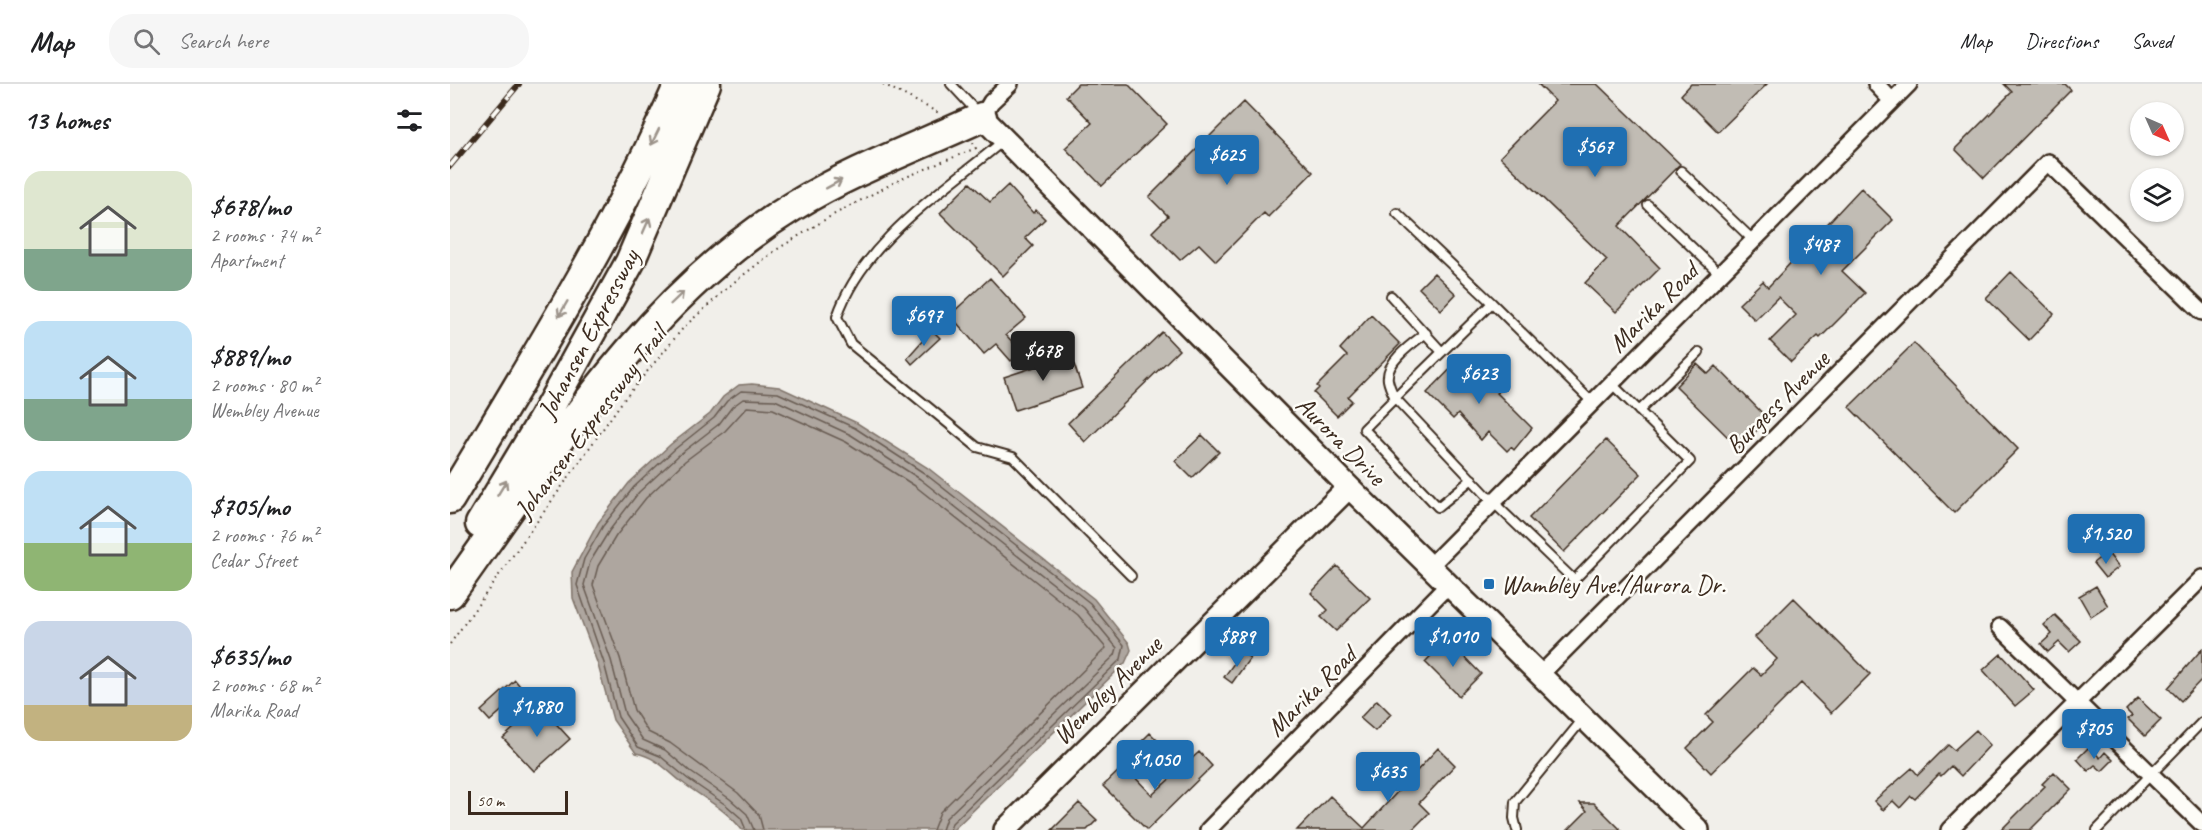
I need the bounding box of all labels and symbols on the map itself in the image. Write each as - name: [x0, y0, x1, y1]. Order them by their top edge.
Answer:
- north arrow: [2130, 102, 2184, 156]
- pin: $567: [1559, 127, 1631, 178]
- one-way arrow: [648, 128, 660, 146]
- pin: $625: [1191, 135, 1263, 186]
- one-way arrow: [825, 178, 842, 190]
- one-way arrow: [641, 217, 652, 235]
- pin: $487: [1785, 225, 1857, 276]
- street label: Johansen Expressway: [529, 242, 648, 426]
- street label: Marika Road: [1601, 253, 1708, 359]
- one-way arrow: [670, 291, 685, 306]
- pin: $697: [888, 296, 960, 347]
- one-way arrow: [557, 300, 569, 317]
- street label: Johansen Expressway Trail: [506, 316, 677, 527]
- pin: $678: [1007, 331, 1079, 382]
- street label: Burgess Avenue: [1718, 342, 1838, 461]
- pin: $623: [1443, 354, 1515, 405]
- street label: Aurora Drive: [1289, 388, 1394, 493]
- one-way arrow: [496, 480, 508, 497]
- pin: $1,520: [2057, 514, 2155, 565]
- place label: Wambley Ave./Aurora Dr.: [1501, 568, 1726, 601]
- marker: Wambley Ave./Aurora Dr.: [1482, 577, 1496, 591]
- pin: $889: [1201, 617, 1273, 668]
- pin: $1,010: [1404, 617, 1502, 668]
- street label: Wembley Avenue: [1046, 628, 1170, 752]
- street label: Marika Road: [1259, 637, 1366, 743]
- pin: $1,880: [488, 687, 586, 738]
- pin: $705: [2058, 709, 2130, 760]
- pin: $1,050: [1106, 740, 1204, 791]
- pin: $635: [1352, 752, 1424, 803]
- scale bar: [468, 788, 568, 816]

